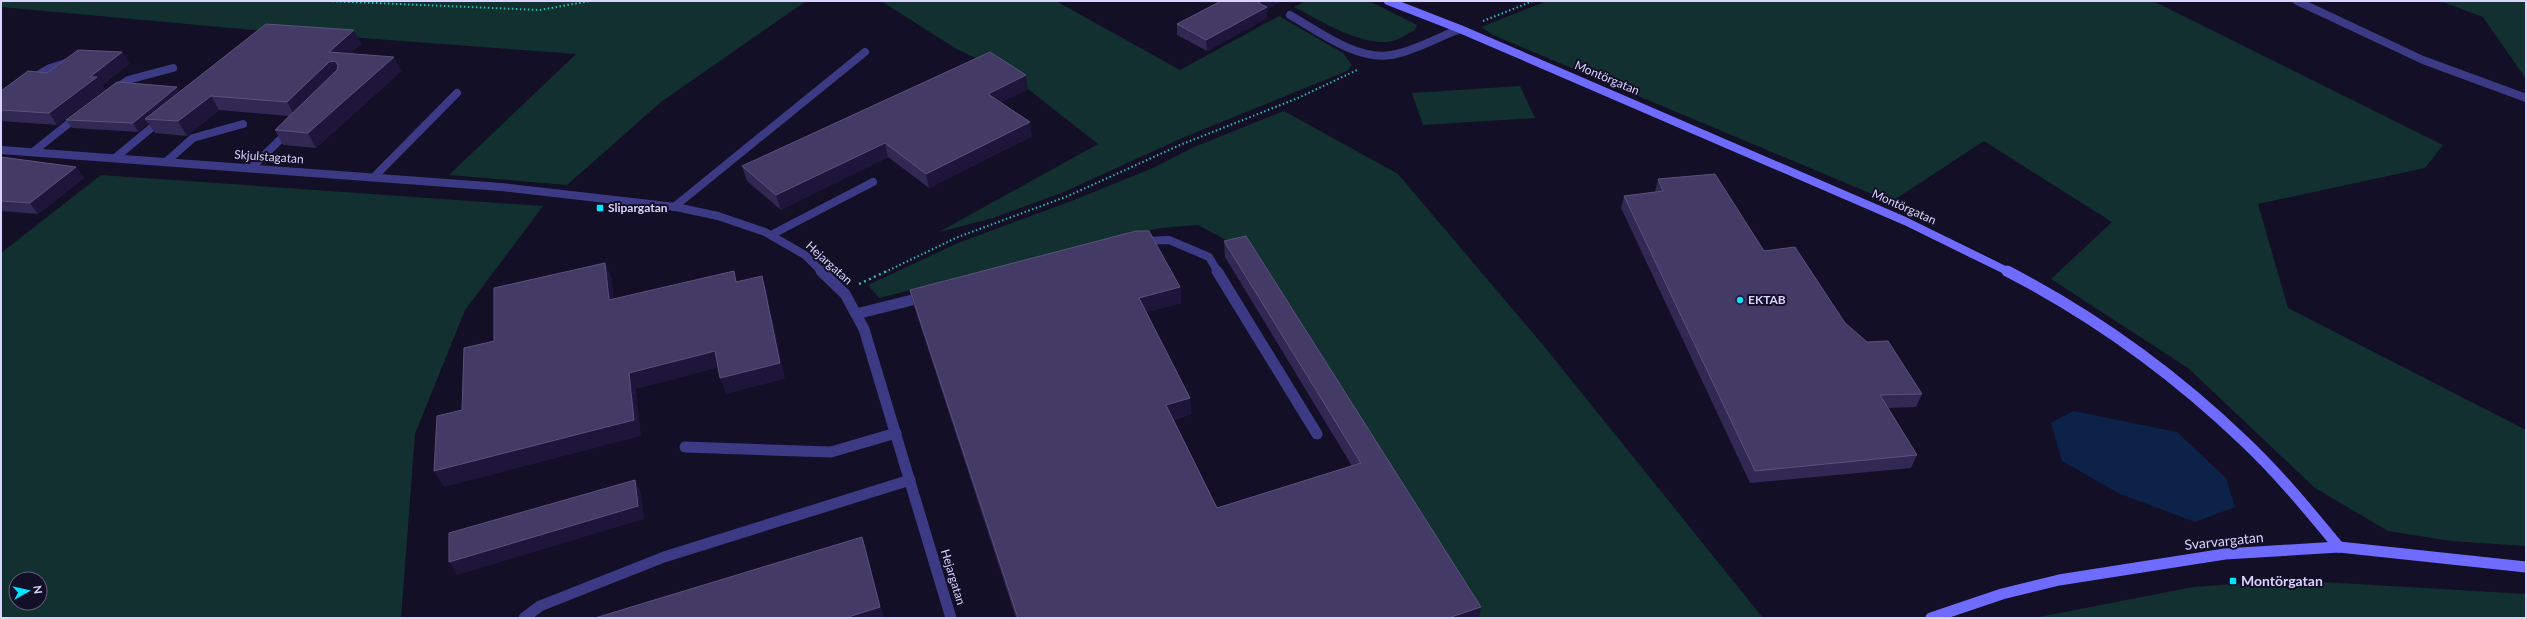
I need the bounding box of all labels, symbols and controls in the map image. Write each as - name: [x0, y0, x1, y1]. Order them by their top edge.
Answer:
- street label: Montörgatan: [1573, 57, 1642, 98]
- street label: Skjulstagatan: [234, 147, 304, 166]
- street label: Montörgatan: [1870, 186, 1939, 227]
- place label: Slipargatan: [608, 200, 668, 215]
- marker: Slipargatan: [595, 203, 605, 213]
- street label: Hejargatan: [803, 238, 856, 287]
- place label: EKTAB: [1748, 292, 1786, 307]
- marker: EKTAB: [1735, 295, 1745, 305]
- street label: Svarvargatan: [2184, 528, 2264, 553]
- street label: Hejargatan: [938, 547, 969, 607]
- north arrow: [8, 571, 48, 611]
- place label: Montörgatan: [2241, 572, 2323, 589]
- marker: Montörgatan: [2228, 576, 2238, 586]
- text: N: [31, 584, 45, 595]

